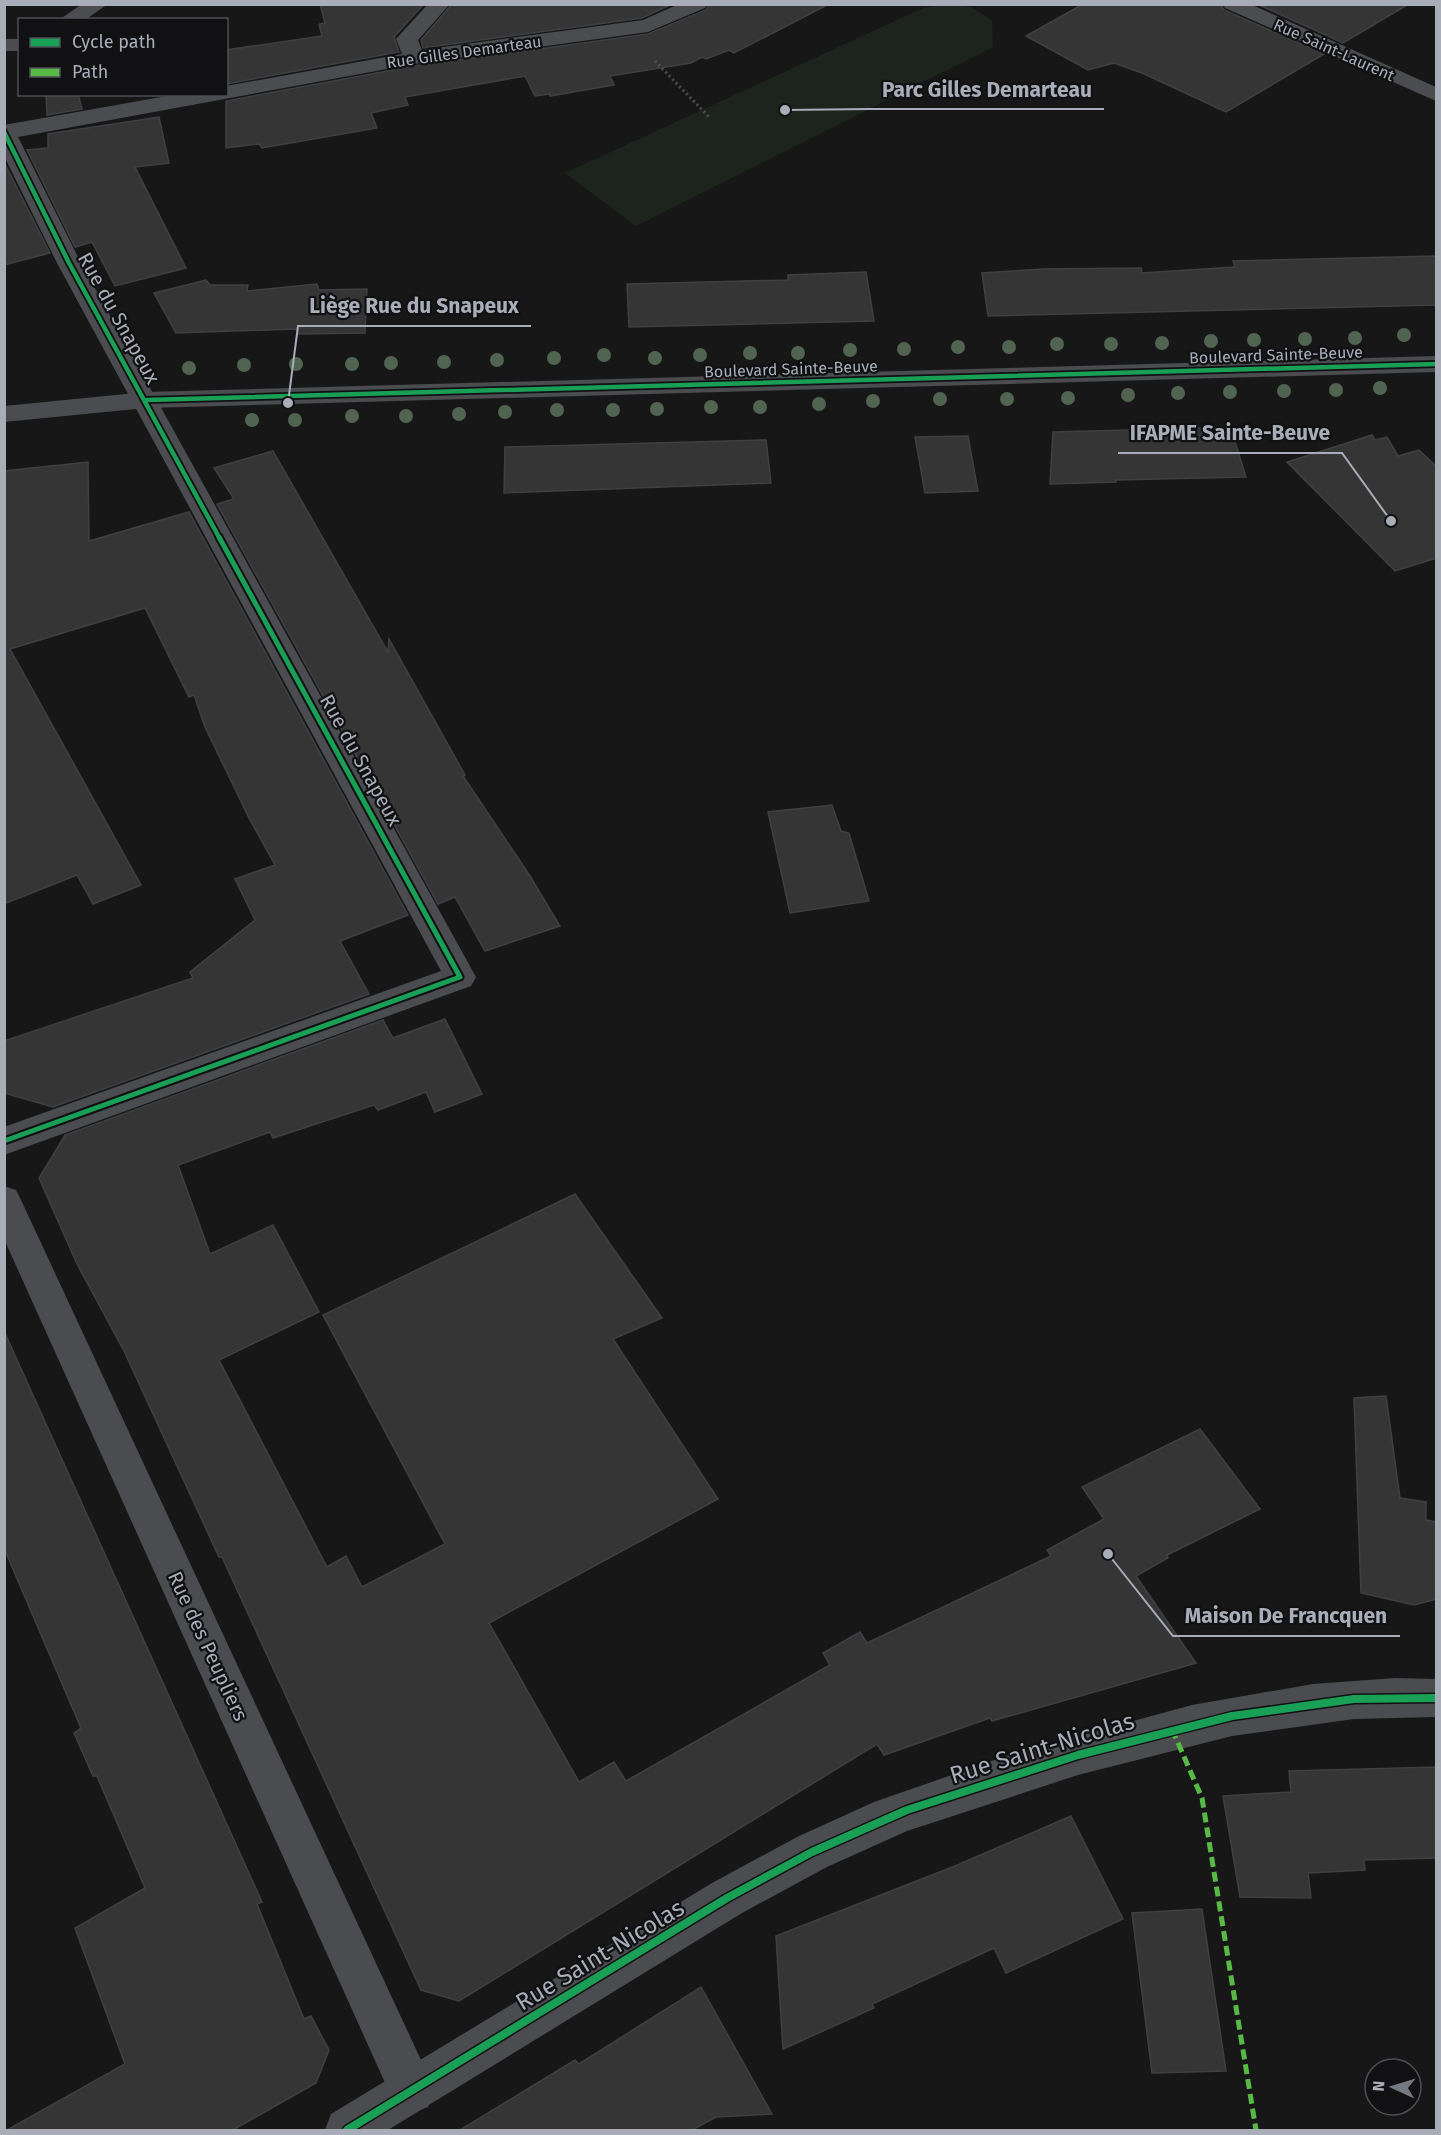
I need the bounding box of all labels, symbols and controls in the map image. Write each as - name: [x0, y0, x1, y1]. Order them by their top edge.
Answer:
- street label: Rue Saint-Laurent: [1271, 15, 1398, 85]
- legend: [18, 18, 228, 96]
- text: Cycle path: [72, 31, 156, 53]
- street label: Rue Gilles Demarteau: [385, 32, 543, 72]
- text: Path: [72, 61, 108, 83]
- callout: Parc Gilles Demarteau: [870, 70, 1104, 109]
- text: Parc Gilles Demarteau: [882, 77, 1092, 103]
- street label: Rue du Snapeux: [73, 248, 165, 388]
- callout: Liège Rue du Snapeux: [298, 287, 531, 326]
- text: Liège Rue du Snapeux: [309, 293, 519, 319]
- street label: Boulevard Sainte-Beuve: [1189, 342, 1363, 368]
- street label: Boulevard Sainte-Beuve: [704, 356, 878, 382]
- callout: IFAPME Sainte-Beuve: [1118, 414, 1342, 453]
- text: IFAPME Sainte-Beuve: [1130, 420, 1331, 446]
- street label: Rue du Snapeux: [315, 690, 407, 830]
- street label: Rue des Peupliers: [163, 1567, 253, 1725]
- callout: Maison De Francquen: [1173, 1597, 1400, 1636]
- text: Maison De Francquen: [1185, 1603, 1387, 1629]
- street label: Rue Saint-Nicolas: [946, 1707, 1138, 1789]
- street label: Rue Saint-Nicolas: [511, 1894, 689, 2016]
- north arrow: [1363, 2057, 1423, 2117]
- text: N: [1369, 2080, 1388, 2092]

